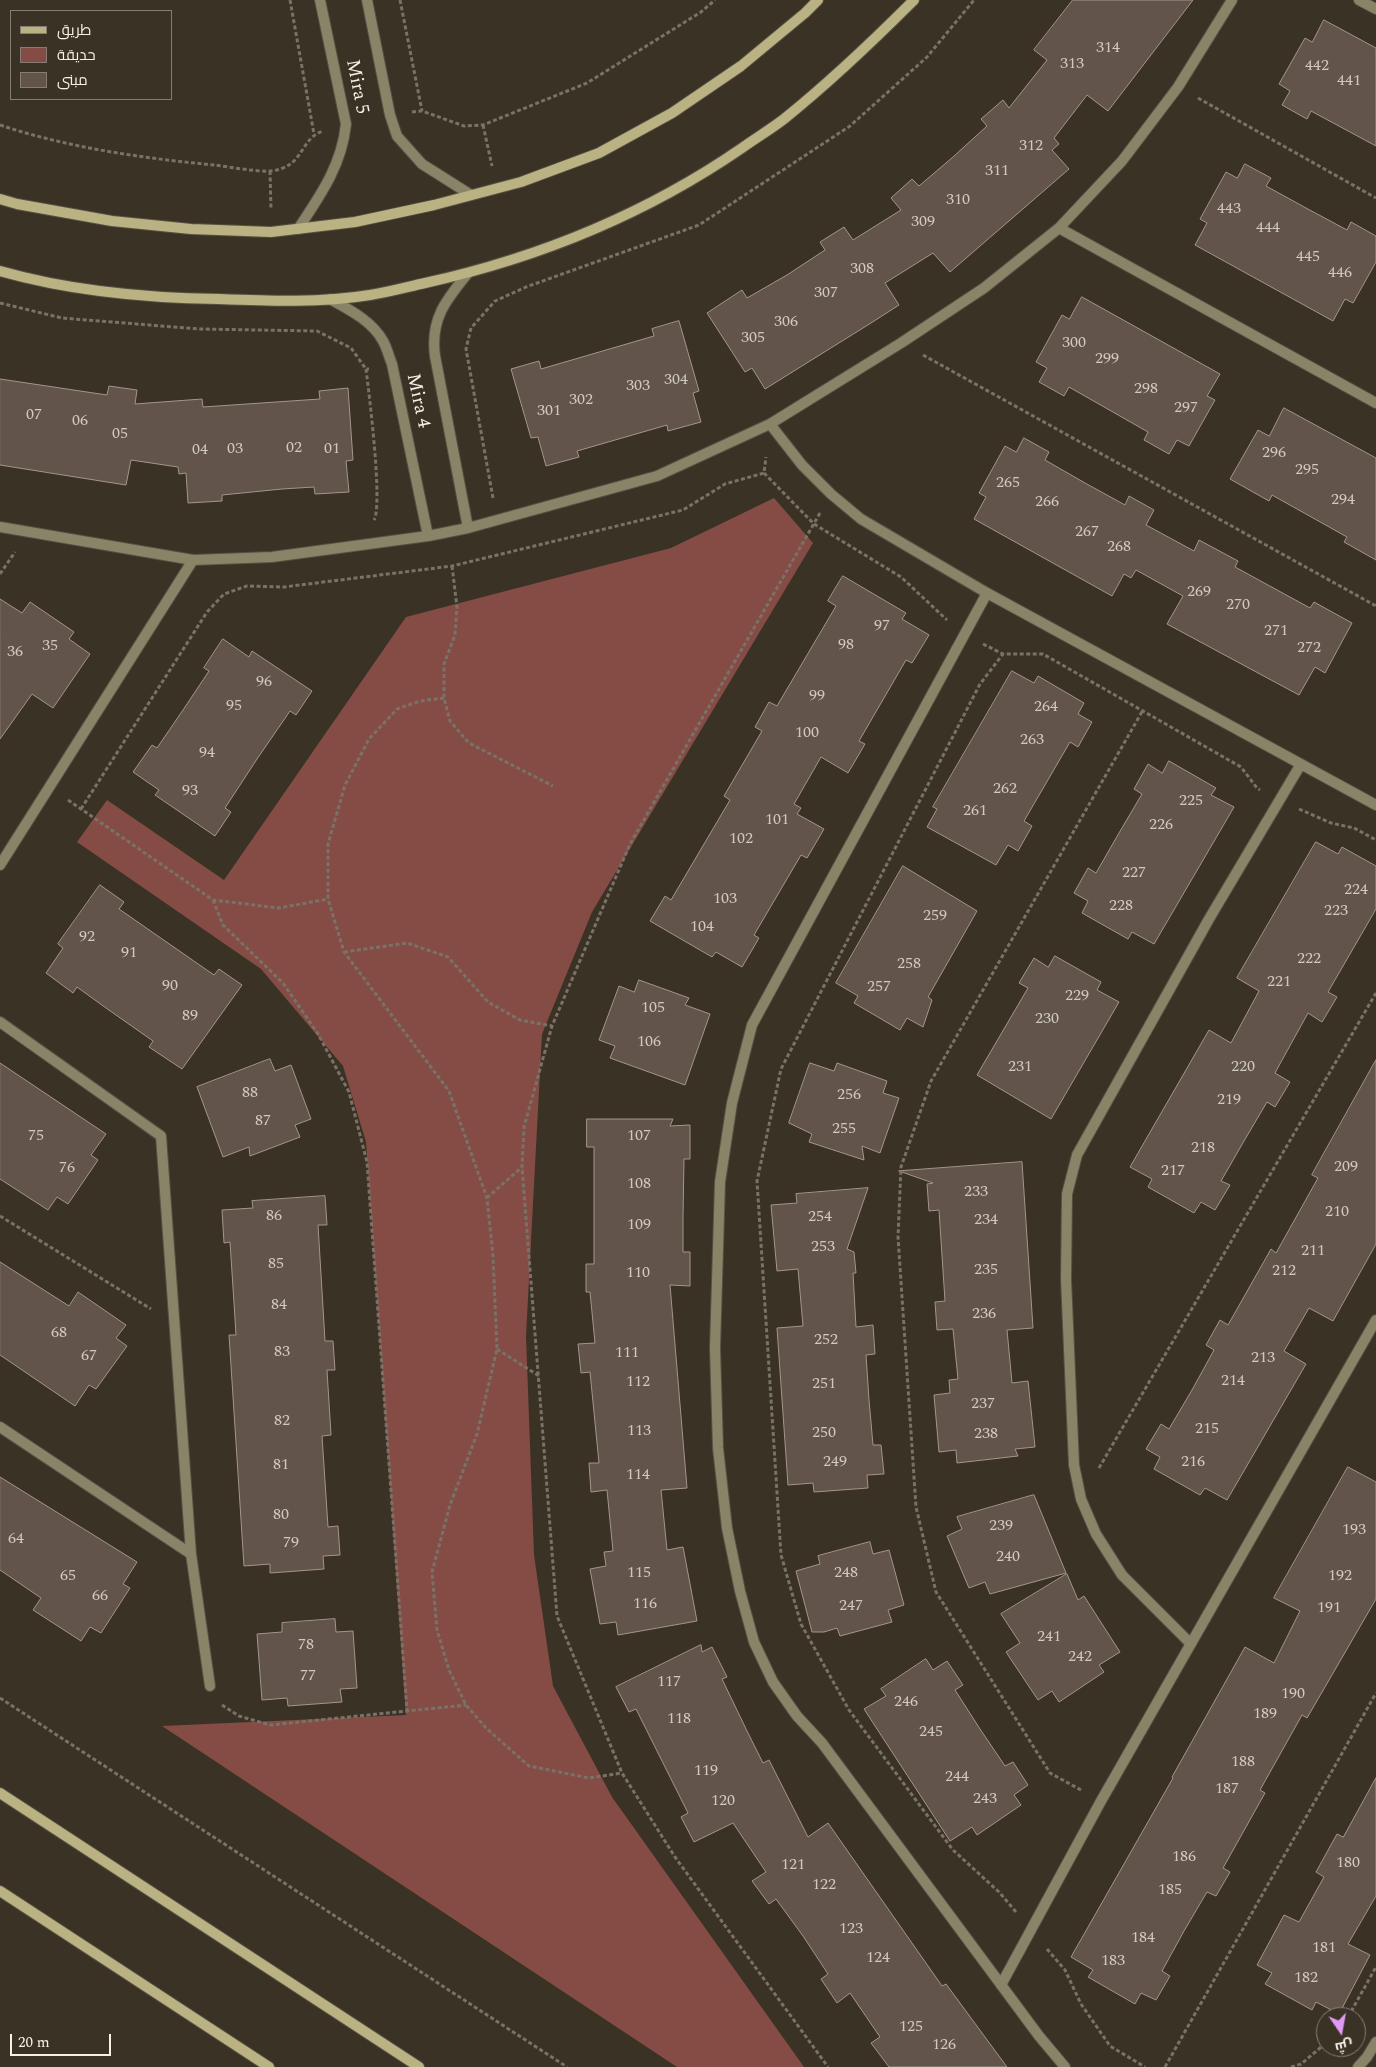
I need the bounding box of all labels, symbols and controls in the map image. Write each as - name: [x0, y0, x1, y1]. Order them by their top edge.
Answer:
- legend: [10, 10, 172, 100]
- text: طريق: [57, 19, 91, 42]
- house number: 314: [1096, 39, 1120, 59]
- text: حديقة: [57, 44, 96, 67]
- house number: 313: [1060, 55, 1084, 75]
- house number: 442: [1305, 57, 1329, 77]
- street label: Mira 5: [340, 58, 372, 116]
- text: مبنى: [57, 69, 88, 92]
- house number: 441: [1337, 72, 1361, 92]
- house number: 312: [1019, 137, 1043, 157]
- house number: 311: [985, 162, 1009, 182]
- house number: 310: [946, 191, 970, 211]
- house number: 443: [1217, 200, 1241, 220]
- house number: 309: [911, 213, 935, 233]
- house number: 444: [1256, 219, 1280, 239]
- house number: 445: [1296, 248, 1320, 268]
- house number: 308: [850, 260, 874, 280]
- house number: 446: [1328, 264, 1352, 284]
- house number: 307: [814, 284, 838, 304]
- house number: 306: [774, 313, 798, 333]
- house number: 305: [741, 329, 765, 349]
- house number: 300: [1062, 334, 1086, 354]
- house number: 299: [1095, 350, 1119, 370]
- house number: 304: [664, 371, 688, 391]
- street label: Mira 4: [400, 372, 434, 430]
- house number: 303: [626, 377, 650, 397]
- house number: 298: [1134, 380, 1158, 400]
- house number: 302: [569, 391, 593, 411]
- house number: 297: [1174, 399, 1198, 419]
- house number: 301: [537, 402, 561, 422]
- house number: 07: [26, 406, 42, 426]
- house number: 06: [72, 412, 88, 432]
- house number: 05: [112, 425, 128, 445]
- house number: 02: [286, 439, 302, 459]
- house number: 03: [227, 440, 243, 460]
- house number: 01: [324, 440, 340, 460]
- house number: 04: [192, 441, 208, 461]
- house number: 296: [1262, 444, 1286, 464]
- house number: 295: [1295, 461, 1319, 481]
- house number: 265: [996, 474, 1020, 494]
- house number: 294: [1331, 491, 1355, 511]
- house number: 266: [1035, 493, 1059, 513]
- house number: 267: [1075, 523, 1099, 543]
- house number: 268: [1107, 538, 1131, 558]
- house number: 269: [1187, 583, 1211, 603]
- house number: 270: [1226, 596, 1250, 616]
- house number: 97: [874, 617, 890, 637]
- house number: 271: [1264, 622, 1288, 642]
- house number: 98: [838, 636, 854, 656]
- house number: 35: [42, 637, 58, 657]
- house number: 272: [1297, 639, 1321, 659]
- house number: 36: [7, 643, 23, 663]
- house number: 96: [256, 673, 272, 693]
- house number: 99: [809, 687, 825, 707]
- house number: 95: [226, 697, 242, 717]
- house number: 264: [1034, 698, 1058, 718]
- house number: 100: [795, 724, 819, 744]
- house number: 263: [1020, 731, 1044, 751]
- house number: 94: [199, 744, 215, 764]
- house number: 262: [993, 780, 1017, 800]
- house number: 93: [182, 782, 198, 802]
- house number: 225: [1179, 792, 1203, 812]
- house number: 261: [963, 802, 987, 822]
- house number: 101: [765, 811, 789, 831]
- house number: 226: [1149, 816, 1173, 836]
- house number: 102: [729, 830, 753, 850]
- house number: 227: [1122, 864, 1146, 884]
- house number: 224: [1344, 881, 1368, 901]
- house number: 103: [713, 890, 737, 910]
- house number: 228: [1109, 897, 1133, 917]
- house number: 223: [1324, 902, 1348, 922]
- house number: 259: [923, 907, 947, 927]
- house number: 104: [690, 918, 714, 938]
- house number: 92: [79, 928, 95, 948]
- house number: 91: [121, 944, 137, 964]
- house number: 222: [1297, 950, 1321, 970]
- house number: 258: [897, 955, 921, 975]
- house number: 221: [1267, 973, 1291, 993]
- house number: 90: [162, 977, 178, 997]
- house number: 257: [867, 978, 891, 998]
- house number: 229: [1065, 987, 1089, 1007]
- house number: 105: [641, 999, 665, 1019]
- house number: 89: [182, 1007, 198, 1027]
- house number: 230: [1035, 1010, 1059, 1030]
- house number: 106: [637, 1033, 661, 1053]
- house number: 231: [1008, 1058, 1032, 1078]
- house number: 220: [1231, 1058, 1255, 1078]
- house number: 88: [242, 1084, 258, 1104]
- house number: 256: [837, 1086, 861, 1106]
- house number: 219: [1217, 1091, 1241, 1111]
- house number: 87: [255, 1112, 271, 1132]
- house number: 255: [832, 1120, 856, 1140]
- house number: 75: [28, 1127, 44, 1147]
- house number: 107: [627, 1127, 651, 1147]
- house number: 218: [1191, 1139, 1215, 1159]
- house number: 209: [1334, 1158, 1358, 1178]
- house number: 76: [59, 1159, 75, 1179]
- house number: 217: [1161, 1162, 1185, 1182]
- house number: 108: [627, 1175, 651, 1195]
- house number: 233: [964, 1183, 988, 1203]
- house number: 210: [1325, 1203, 1349, 1223]
- house number: 86: [266, 1207, 282, 1227]
- house number: 254: [808, 1208, 832, 1228]
- house number: 234: [974, 1211, 998, 1231]
- house number: 109: [627, 1216, 651, 1236]
- house number: 253: [811, 1238, 835, 1258]
- house number: 211: [1301, 1242, 1325, 1262]
- house number: 85: [268, 1255, 284, 1275]
- house number: 235: [974, 1261, 998, 1281]
- house number: 212: [1272, 1262, 1296, 1282]
- house number: 110: [626, 1264, 650, 1284]
- house number: 84: [271, 1296, 287, 1316]
- house number: 236: [972, 1305, 996, 1325]
- house number: 68: [51, 1324, 67, 1344]
- house number: 252: [814, 1331, 838, 1351]
- house number: 83: [274, 1343, 290, 1363]
- house number: 111: [615, 1344, 639, 1364]
- house number: 67: [81, 1347, 97, 1367]
- house number: 213: [1251, 1349, 1275, 1369]
- house number: 214: [1221, 1372, 1245, 1392]
- house number: 112: [626, 1373, 650, 1393]
- house number: 251: [812, 1375, 836, 1395]
- house number: 237: [971, 1395, 995, 1415]
- house number: 82: [274, 1412, 290, 1432]
- house number: 215: [1195, 1420, 1219, 1440]
- house number: 113: [627, 1422, 651, 1442]
- house number: 250: [812, 1424, 836, 1444]
- house number: 238: [974, 1425, 998, 1445]
- house number: 249: [823, 1453, 847, 1473]
- house number: 216: [1181, 1453, 1205, 1473]
- house number: 81: [273, 1456, 289, 1476]
- house number: 114: [626, 1466, 650, 1486]
- house number: 80: [273, 1506, 289, 1526]
- house number: 239: [989, 1517, 1013, 1537]
- house number: 193: [1342, 1521, 1366, 1541]
- house number: 64: [8, 1530, 24, 1550]
- house number: 79: [283, 1534, 299, 1554]
- house number: 240: [996, 1548, 1020, 1568]
- house number: 115: [627, 1564, 651, 1584]
- house number: 248: [834, 1564, 858, 1584]
- house number: 65: [60, 1567, 76, 1587]
- house number: 192: [1328, 1567, 1352, 1587]
- house number: 66: [92, 1587, 108, 1607]
- house number: 116: [633, 1595, 657, 1615]
- house number: 247: [839, 1597, 863, 1617]
- house number: 191: [1317, 1599, 1341, 1619]
- house number: 241: [1037, 1628, 1061, 1648]
- house number: 78: [298, 1636, 314, 1656]
- house number: 242: [1068, 1648, 1092, 1668]
- house number: 77: [300, 1667, 316, 1687]
- house number: 117: [657, 1673, 681, 1693]
- house number: 190: [1281, 1685, 1305, 1705]
- house number: 246: [894, 1693, 918, 1713]
- house number: 189: [1253, 1705, 1277, 1725]
- house number: 118: [667, 1710, 691, 1730]
- house number: 245: [919, 1723, 943, 1743]
- house number: 188: [1231, 1753, 1255, 1773]
- house number: 119: [694, 1762, 718, 1782]
- house number: 244: [945, 1768, 969, 1788]
- house number: 187: [1215, 1780, 1239, 1800]
- house number: 243: [973, 1790, 997, 1810]
- house number: 120: [711, 1792, 735, 1812]
- house number: 186: [1172, 1848, 1196, 1868]
- house number: 180: [1336, 1854, 1360, 1874]
- house number: 121: [781, 1856, 805, 1876]
- house number: 122: [812, 1876, 836, 1896]
- house number: 185: [1158, 1881, 1182, 1901]
- house number: 123: [839, 1920, 863, 1940]
- house number: 184: [1131, 1929, 1155, 1949]
- house number: 181: [1312, 1939, 1336, 1959]
- house number: 124: [866, 1949, 890, 1969]
- house number: 183: [1101, 1952, 1125, 1972]
- house number: 182: [1294, 1969, 1318, 1989]
- north arrow: [1316, 2007, 1366, 2057]
- house number: 125: [899, 2018, 923, 2038]
- scale bar: [12, 2024, 114, 2056]
- text: 20 m: [18, 2031, 50, 2054]
- text: ش: [1333, 2034, 1355, 2058]
- house number: 126: [932, 2036, 956, 2056]

